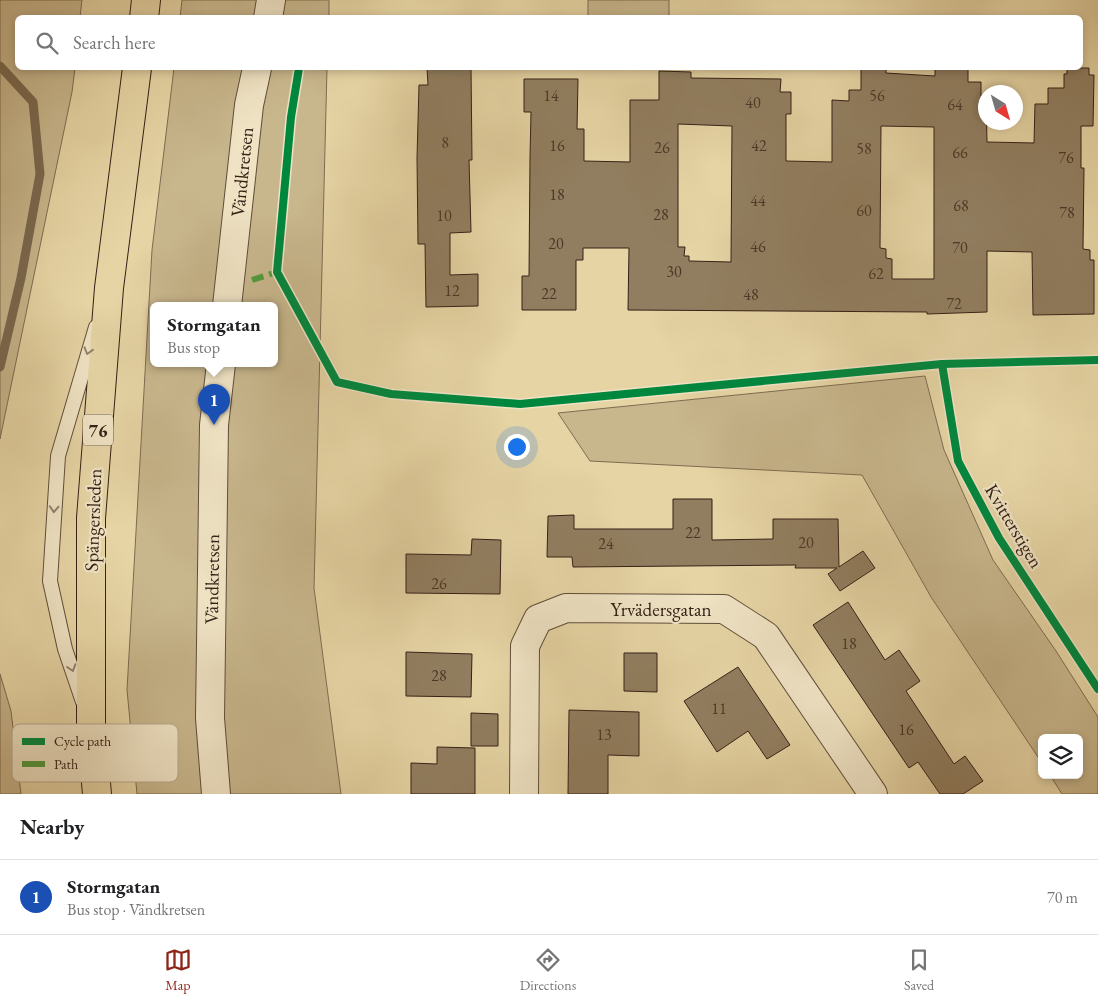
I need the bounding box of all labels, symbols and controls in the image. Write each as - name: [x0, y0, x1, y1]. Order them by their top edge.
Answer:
- search box: [15, 15, 1083, 70]
- icon: search: [33, 29, 61, 57]
- text: Search here: [73, 30, 155, 55]
- house number: 14: [543, 85, 559, 106]
- house number: 56: [869, 85, 885, 106]
- north arrow: [978, 85, 1023, 130]
- house number: 40: [745, 92, 761, 113]
- house number: 64: [947, 94, 963, 115]
- street label: Vändkretsen: [225, 126, 259, 218]
- house number: 8: [441, 132, 449, 153]
- house number: 16: [549, 135, 565, 156]
- house number: 42: [751, 135, 767, 156]
- house number: 26: [654, 137, 670, 158]
- house number: 58: [856, 138, 872, 159]
- house number: 66: [952, 142, 968, 163]
- house number: 76: [1058, 147, 1074, 168]
- house number: 18: [549, 184, 565, 205]
- house number: 44: [750, 190, 766, 211]
- house number: 68: [953, 195, 969, 216]
- house number: 60: [856, 200, 872, 221]
- house number: 78: [1059, 202, 1075, 223]
- house number: 28: [653, 204, 669, 225]
- house number: 10: [436, 205, 452, 226]
- house number: 20: [548, 233, 564, 254]
- house number: 46: [750, 236, 766, 257]
- house number: 70: [952, 237, 968, 258]
- house number: 30: [666, 261, 682, 282]
- house number: 62: [868, 263, 884, 284]
- house number: 12: [444, 280, 460, 301]
- house number: 22: [541, 283, 557, 304]
- house number: 48: [743, 284, 759, 305]
- house number: 72: [946, 293, 962, 314]
- popup: [150, 302, 278, 367]
- text: Stormgatan: [167, 312, 261, 337]
- text: Bus stop: [167, 337, 220, 358]
- one-way arrow: [84, 346, 94, 354]
- pin: 1: [198, 384, 230, 425]
- road number: 76: [83, 414, 113, 446]
- your location: [504, 434, 530, 460]
- street label: Spängersleden: [79, 468, 107, 572]
- street label: Kvitterstigen: [979, 479, 1049, 573]
- one-way arrow: [49, 505, 60, 513]
- house number: 22: [685, 522, 701, 543]
- house number: 20: [798, 532, 814, 553]
- house number: 24: [598, 533, 614, 554]
- street label: Vändkretsen: [199, 534, 225, 624]
- house number: 26: [431, 573, 447, 594]
- street label: Yrvädersgatan: [610, 597, 712, 622]
- house number: 18: [841, 633, 857, 654]
- one-way arrow: [66, 664, 76, 672]
- house number: 28: [431, 665, 447, 686]
- house number: 11: [711, 698, 727, 719]
- house number: 16: [898, 719, 914, 740]
- legend: [12, 724, 178, 782]
- house number: 13: [596, 724, 612, 745]
- text: Cycle path: [54, 732, 111, 750]
- map controls: [1038, 734, 1083, 779]
- button: layers: [1038, 734, 1083, 779]
- text: Path: [54, 755, 78, 773]
- text: Nearby: [20, 813, 84, 840]
- text: Stormgatan: [67, 874, 160, 899]
- text: 1: [32, 887, 40, 908]
- text: 70 m: [1047, 887, 1078, 908]
- text: Bus stop · Vändkretsen: [67, 899, 205, 920]
- tab: Map: [164, 946, 192, 994]
- tab: Directions: [520, 946, 576, 994]
- tab: Saved: [904, 946, 934, 994]

